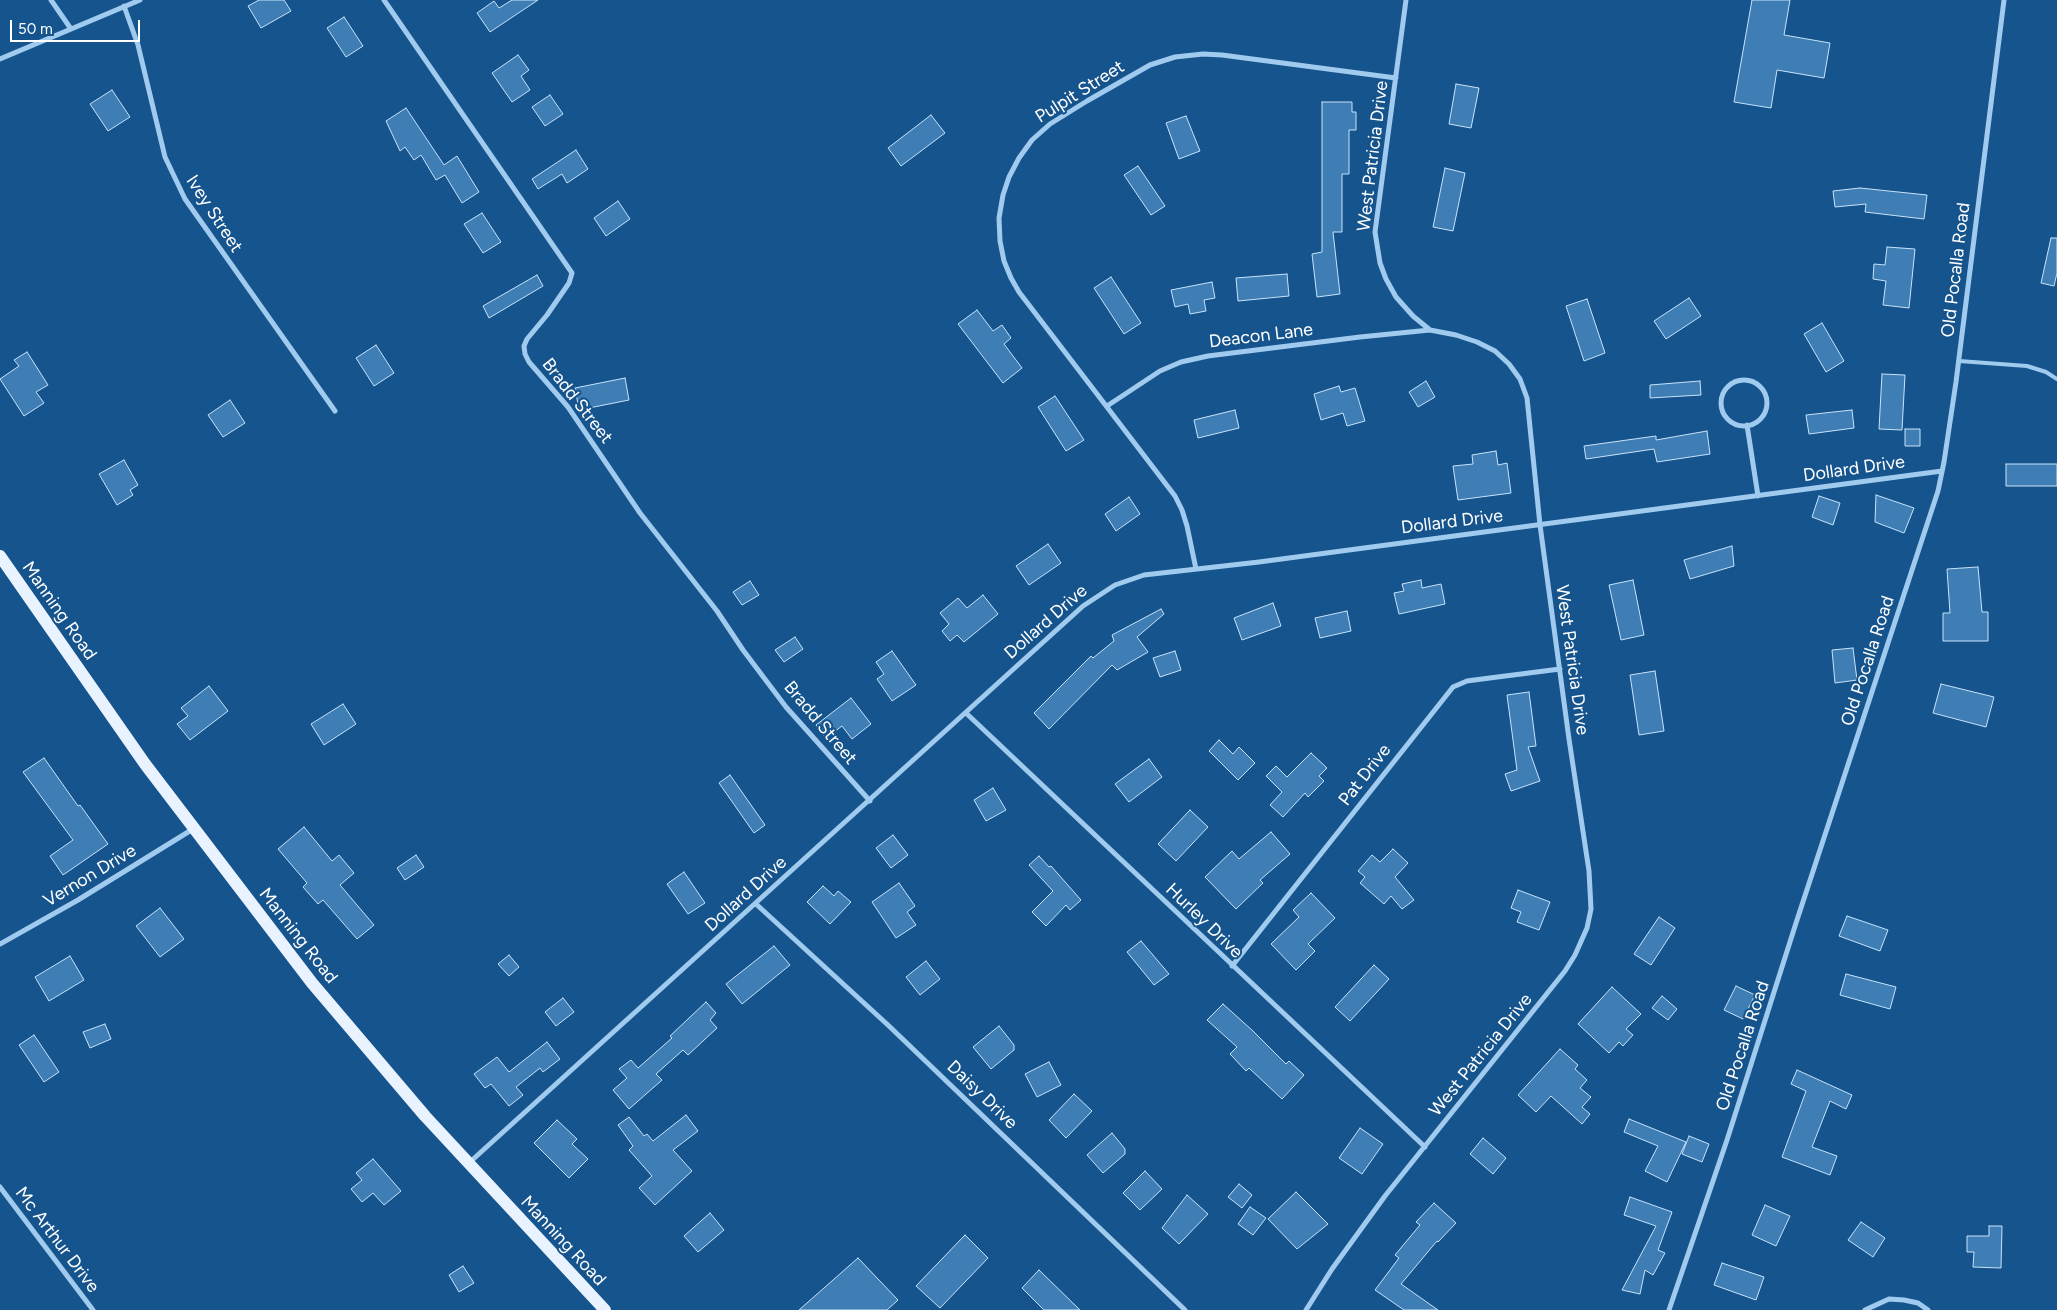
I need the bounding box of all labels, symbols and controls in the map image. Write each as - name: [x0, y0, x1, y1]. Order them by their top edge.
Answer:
- scale bar: [12, 10, 142, 42]
- text: 50 m: [18, 20, 53, 38]
- street label: Pulpit Street: [1032, 56, 1128, 128]
- street label: West Patricia Drive: [1353, 79, 1393, 233]
- street label: Ivey Street: [181, 171, 247, 257]
- street label: Old Pocalla Road: [1937, 201, 1975, 339]
- street label: Deacon Lane: [1208, 319, 1314, 353]
- street label: Bradd Street: [537, 354, 617, 448]
- street label: Dollard Drive: [1802, 451, 1906, 487]
- street label: Dollard Drive: [1400, 505, 1504, 539]
- street label: Manning Road: [17, 558, 101, 664]
- street label: Dollard Drive: [1000, 580, 1092, 664]
- street label: West Patricia Drive: [1551, 583, 1593, 737]
- street label: Old Pocalla Road: [1837, 593, 1899, 729]
- street label: Bradd Street: [779, 677, 861, 769]
- street label: Pat Drive: [1334, 740, 1396, 810]
- street label: Vernon Drive: [40, 840, 140, 912]
- street label: Dollard Drive: [701, 852, 791, 936]
- street label: Hurley Drive: [1161, 879, 1247, 963]
- street label: Manning Road: [254, 884, 342, 988]
- street label: Old Pocalla Road: [1712, 978, 1774, 1114]
- street label: West Patricia Drive: [1425, 989, 1537, 1121]
- street label: Daisy Drive: [942, 1056, 1022, 1134]
- street label: Mc Arthur Drive: [10, 1183, 104, 1297]
- street label: Manning Road: [516, 1192, 610, 1290]

